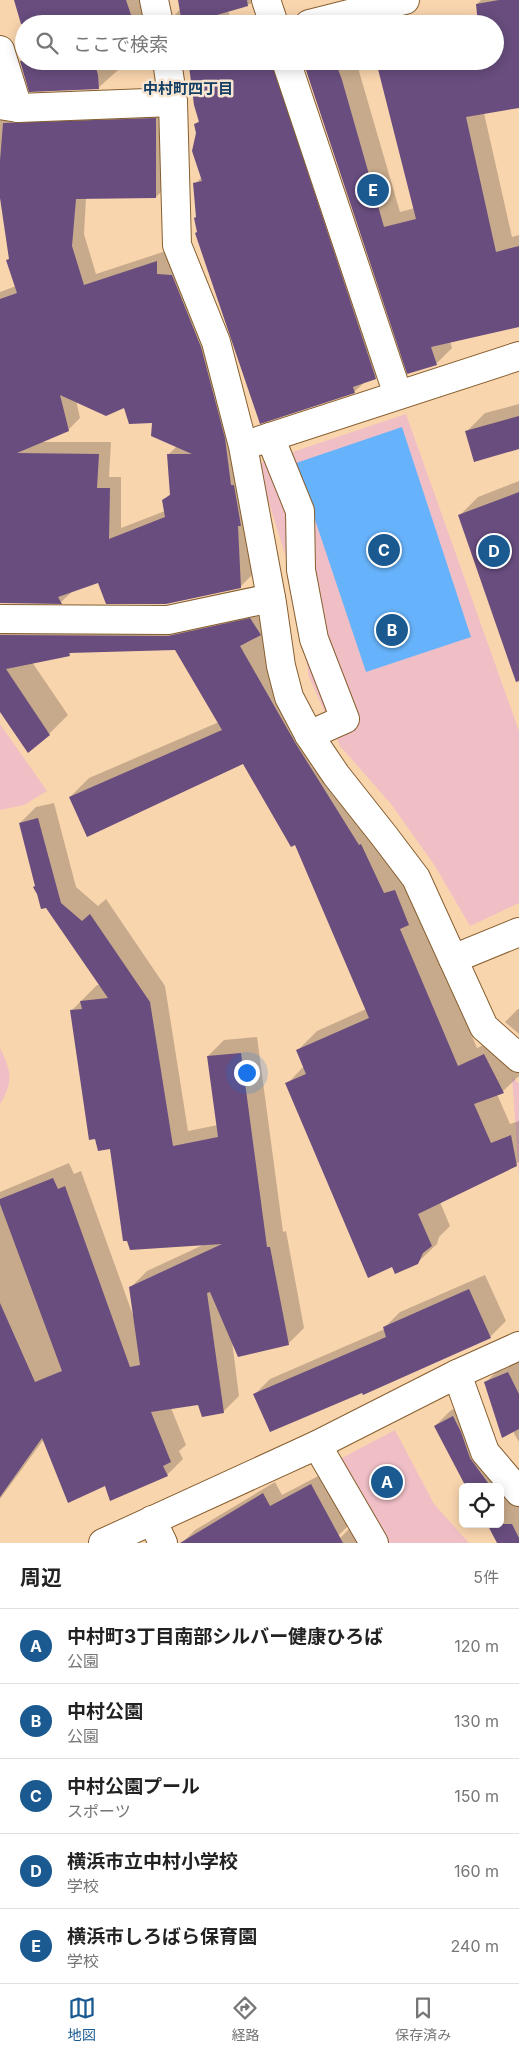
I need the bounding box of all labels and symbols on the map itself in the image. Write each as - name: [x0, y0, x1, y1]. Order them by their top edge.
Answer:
- district label: 中村町四丁目: [143, 79, 233, 98]
- pin: E: [357, 171, 389, 209]
- pin: C: [368, 531, 400, 569]
- pin: D: [478, 532, 510, 570]
- pin: B: [376, 611, 408, 649]
- your location: [234, 1060, 260, 1086]
- pin: A: [371, 1463, 403, 1501]

